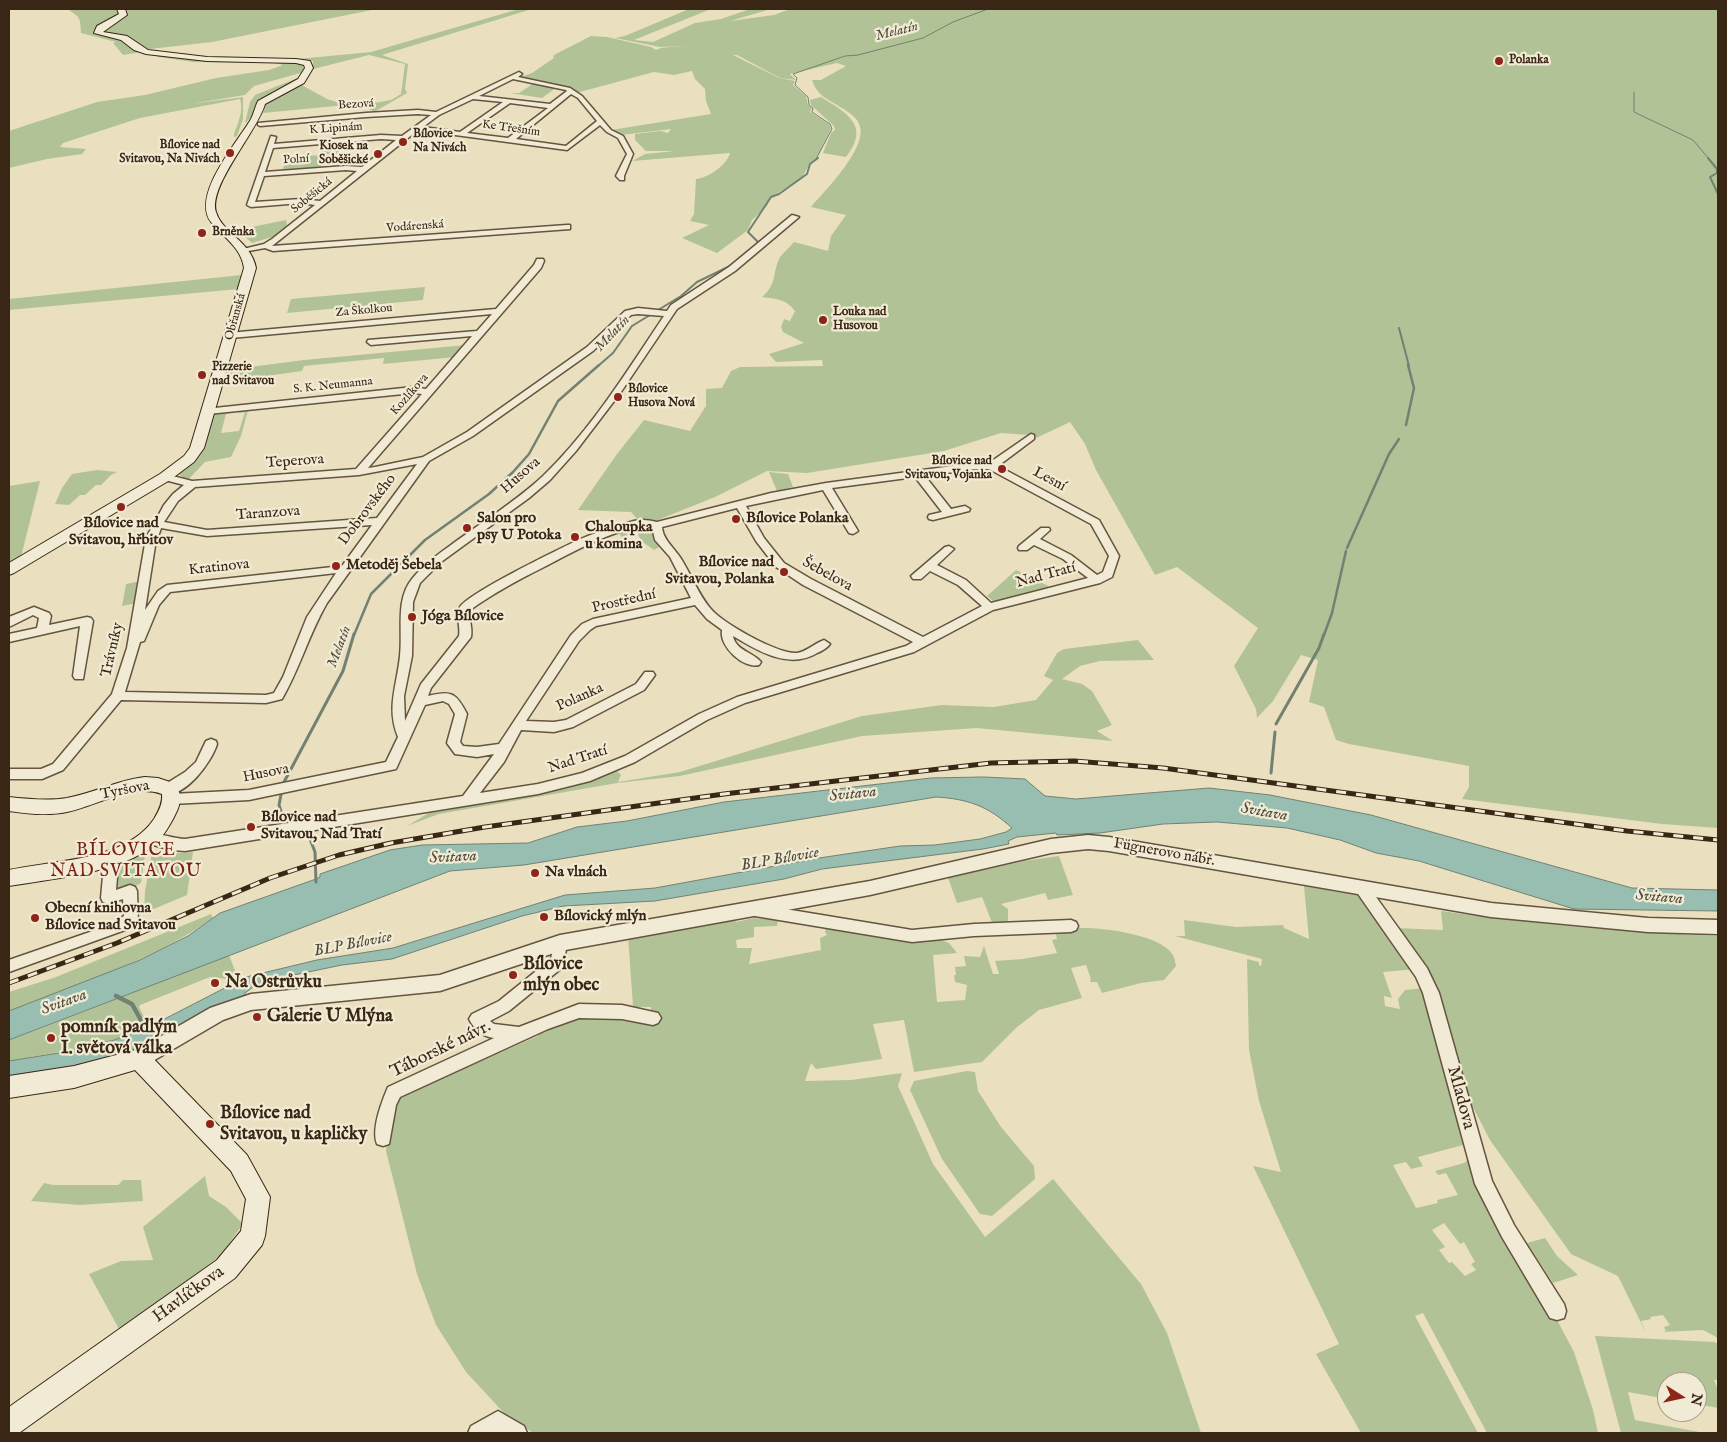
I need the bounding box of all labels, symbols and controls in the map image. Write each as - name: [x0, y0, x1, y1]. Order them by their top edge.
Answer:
- water label: Melatín: [874, 19, 920, 45]
- place label: Polanka: [1509, 54, 1549, 68]
- marker: Polanka: [1493, 55, 1505, 67]
- street label: Bezová: [338, 97, 374, 113]
- street label: Ke Třešním: [481, 118, 541, 140]
- street label: K Lipinám: [309, 120, 363, 138]
- place label: Bílovice Na Nivách: [413, 128, 466, 156]
- marker: Bílovice Na Nivách: [397, 136, 409, 148]
- place label: Bílovice nad Svitavou, Na Nivách: [119, 139, 220, 167]
- place label: Kiosek na Soběšické: [319, 140, 368, 168]
- marker: Bílovice nad Svitavou, Na Nivách: [224, 147, 236, 159]
- marker: Kiosek na Soběšické: [372, 148, 384, 160]
- street label: Polní: [283, 152, 309, 168]
- street label: Soběšická: [289, 175, 335, 217]
- street label: Vodárenská: [386, 218, 444, 236]
- place label: Brněnka: [212, 226, 254, 240]
- marker: Brněnka: [196, 227, 208, 239]
- street label: Obřanská: [222, 292, 250, 342]
- street label: Za Školkou: [335, 301, 393, 321]
- place label: Louka nad Husovou: [833, 306, 886, 334]
- water label: Melatín: [592, 312, 634, 356]
- marker: Louka nad Husovou: [817, 314, 829, 326]
- place label: Pizzerie nad Svitavou: [212, 361, 274, 389]
- marker: Pizzerie nad Svitavou: [196, 369, 208, 381]
- street label: Kozlíkova: [388, 371, 432, 419]
- street label: S. K. Neumanna: [293, 375, 373, 397]
- place label: Bílovice Husova Nová: [628, 383, 695, 411]
- marker: Bílovice Husova Nová: [612, 391, 624, 403]
- street label: Teperova: [265, 451, 325, 473]
- street label: Husova: [497, 454, 545, 498]
- place label: Bílovice nad Svitavou, Vojanka: [905, 455, 992, 483]
- marker: Bílovice nad Svitavou, Vojanka: [996, 463, 1008, 475]
- street label: Lesní: [1029, 464, 1069, 496]
- street label: Dobrovského: [335, 471, 401, 549]
- marker: Bílovice nad Svitavou, hřbitov: [115, 501, 127, 513]
- street label: Taranzova: [235, 503, 301, 525]
- place label: Salon pro psy U Potoka: [477, 510, 561, 545]
- place label: Bílovice Polanka: [746, 510, 849, 528]
- marker: Bílovice Polanka: [730, 513, 742, 525]
- place label: Bílovice nad Svitavou, hřbitov: [69, 515, 173, 550]
- place label: Chaloupka u komina: [585, 519, 653, 554]
- marker: Salon pro psy U Potoka: [461, 522, 473, 534]
- marker: Chaloupka u komina: [569, 531, 581, 543]
- place label: Bílovice nad Svitavou, Polanka: [665, 554, 774, 589]
- street label: Šebelova: [799, 554, 855, 596]
- street label: Kratinova: [188, 556, 250, 580]
- place label: Metoděj Šebela: [346, 557, 442, 575]
- street label: Nad Tratí: [1014, 559, 1078, 593]
- marker: Metoděj Šebela: [330, 560, 342, 572]
- marker: Bílovice nad Svitavou, Polanka: [778, 566, 790, 578]
- street label: Prostřední: [590, 586, 658, 618]
- place label: Jóga Bílovice: [422, 608, 504, 626]
- marker: Jóga Bílovice: [406, 611, 418, 623]
- street label: Trávníky: [98, 621, 128, 679]
- water label: Melatín: [324, 624, 356, 670]
- street label: Polanka: [554, 680, 606, 716]
- street label: Nad Tratí: [546, 742, 610, 778]
- street label: Husova: [241, 761, 291, 787]
- street label: Tyršova: [99, 777, 151, 805]
- water label: Svitava: [828, 783, 878, 807]
- water label: Svitava: [1239, 799, 1289, 827]
- place label: Bílovice nad Svitavou, Nad Tratí: [261, 809, 381, 844]
- marker: Bílovice nad Svitavou, Nad Tratí: [245, 821, 257, 833]
- street label: Fügnerovo nábř.: [1112, 835, 1216, 871]
- district label: BÍLOVICE NAD SVITAVOU: [48, 840, 204, 882]
- water label: BLP Bílovice: [739, 844, 821, 876]
- water label: Svitava: [429, 847, 477, 869]
- place label: Na vlnách: [545, 864, 607, 882]
- marker: Na vlnách: [529, 867, 541, 879]
- water label: Svitava: [1635, 886, 1683, 910]
- place label: Obecní knihovna Bílovice nad Svitavou: [45, 900, 176, 935]
- place label: Bílovický mlýn: [554, 908, 647, 926]
- marker: Bílovický mlýn: [538, 911, 550, 923]
- marker: Obecní knihovna Bílovice nad Svitavou: [29, 912, 41, 924]
- water label: BLP Bílovice: [312, 928, 394, 962]
- place label: Bílovice mlýn obec: [523, 954, 599, 996]
- marker: Bílovice mlýn obec: [507, 969, 519, 981]
- place label: Na Ostrůvku: [225, 972, 322, 994]
- marker: Na Ostrůvku: [209, 977, 221, 989]
- water label: Svitava: [38, 986, 90, 1020]
- place label: Galerie U Mlýna: [267, 1006, 393, 1028]
- marker: Galerie U Mlýna: [251, 1011, 263, 1023]
- street label: Táborské návr.: [387, 1016, 495, 1084]
- place label: pomník padlým I. světová válka: [61, 1017, 177, 1060]
- marker: pomník padlým I. světová válka: [45, 1032, 57, 1044]
- street label: Mladova: [1441, 1064, 1479, 1132]
- place label: Bílovice nad Svitavou, u kapličky: [220, 1103, 367, 1146]
- marker: Bílovice nad Svitavou, u kapličky: [204, 1118, 216, 1130]
- street label: Havlíčkova: [149, 1262, 229, 1328]
- north arrow: [1657, 1372, 1707, 1422]
- text: N: [1686, 1392, 1706, 1407]

